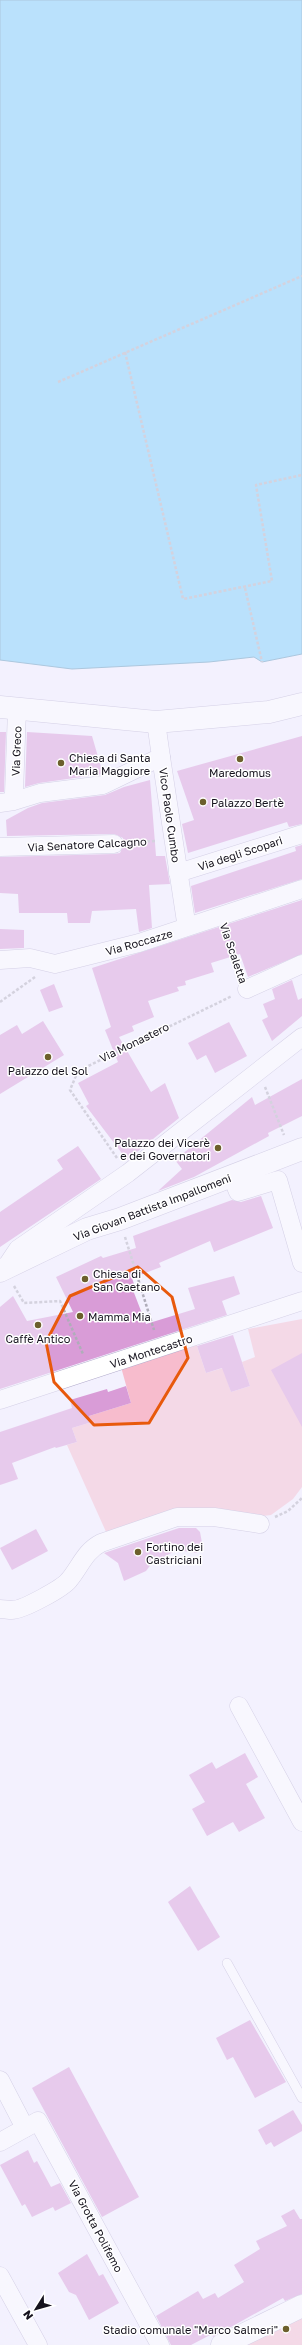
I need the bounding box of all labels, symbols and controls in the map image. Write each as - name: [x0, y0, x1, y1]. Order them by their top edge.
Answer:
- street label: Via Greco: [9, 725, 23, 776]
- place label: Chiesa di Santa Maria Maggiore: [69, 751, 150, 777]
- marker: Maredomus: [235, 754, 245, 764]
- marker: Chiesa di Santa Maria Maggiore: [56, 758, 66, 768]
- place label: Maredomus: [209, 766, 271, 779]
- street label: Vico Paolo Cumbo: [157, 767, 183, 864]
- place label: Palazzo Bertè: [211, 796, 284, 809]
- marker: Palazzo Bertè: [198, 797, 208, 807]
- street label: Via degli Scopari: [196, 833, 284, 873]
- street label: Via Senatore Calcagno: [27, 834, 147, 854]
- street label: Via Scaletta: [218, 921, 250, 985]
- street label: Via Roccazze: [104, 926, 174, 958]
- street label: Via Monastero: [97, 1019, 171, 1064]
- marker: Palazzo del Sol: [43, 1052, 53, 1062]
- place label: Palazzo del Sol: [8, 1064, 89, 1077]
- place label: Palazzo dei Vicerè e dei Governatori: [114, 1136, 210, 1162]
- marker: Palazzo dei Vicerè e dei Governatori: [213, 1143, 223, 1153]
- street label: Via Giovan Battista Impallomeni: [71, 1171, 233, 1243]
- place label: Chiesa di San Gaetano: [93, 1267, 160, 1293]
- marker: Chiesa di San Gaetano: [80, 1274, 90, 1284]
- place label: Mamma Mia: [88, 1310, 151, 1323]
- marker: Mamma Mia: [75, 1311, 85, 1321]
- marker: Caffè Antico: [33, 1320, 43, 1330]
- street label: Via Montecastro: [108, 1331, 194, 1370]
- place label: Caffè Antico: [6, 1332, 71, 1345]
- place label: Fortino dei Castriciani: [146, 1540, 203, 1566]
- marker: Fortino dei Castriciani: [133, 1547, 143, 1557]
- street label: Via Grotta Polifemo: [66, 2178, 126, 2275]
- north arrow: [16, 2289, 56, 2329]
- text: N: [20, 2308, 35, 2323]
- place label: Stadio comunale "Marco Salmeri": [103, 2323, 278, 2336]
- marker: Stadio comunale "Marco Salmeri": [281, 2324, 291, 2334]

